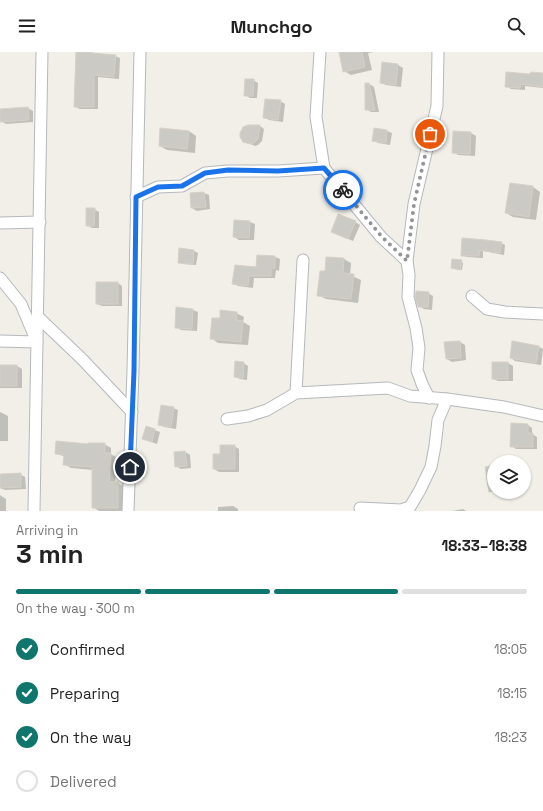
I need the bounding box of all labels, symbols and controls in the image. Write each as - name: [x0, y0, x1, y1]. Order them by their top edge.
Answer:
- icon: menu: [16, 15, 38, 37]
- text: Munchgo: [230, 15, 313, 38]
- icon: search: [505, 15, 527, 37]
- pin: [413, 117, 447, 151]
- icon: bag: [419, 123, 441, 145]
- courier: [323, 170, 363, 210]
- icon: bike: [332, 179, 354, 201]
- pin: [113, 450, 147, 484]
- map controls: [487, 455, 531, 499]
- button: layers: [487, 455, 531, 499]
- icon: home: [119, 456, 141, 478]
- text: Arriving in: [16, 522, 78, 539]
- text: 18:33–18:38: [441, 536, 527, 555]
- text: 3 min: [16, 537, 84, 571]
- text: On the way · 300 m: [16, 600, 135, 617]
- icon: check: [16, 638, 38, 660]
- text: Confirmed: [50, 640, 125, 659]
- text: 18:05: [494, 641, 527, 658]
- icon: check: [16, 682, 38, 704]
- text: Preparing: [50, 684, 120, 703]
- text: 18:15: [497, 685, 527, 702]
- icon: check: [16, 726, 38, 748]
- text: On the way: [50, 728, 131, 747]
- text: 18:23: [495, 729, 527, 746]
- text: Delivered: [50, 772, 117, 791]

